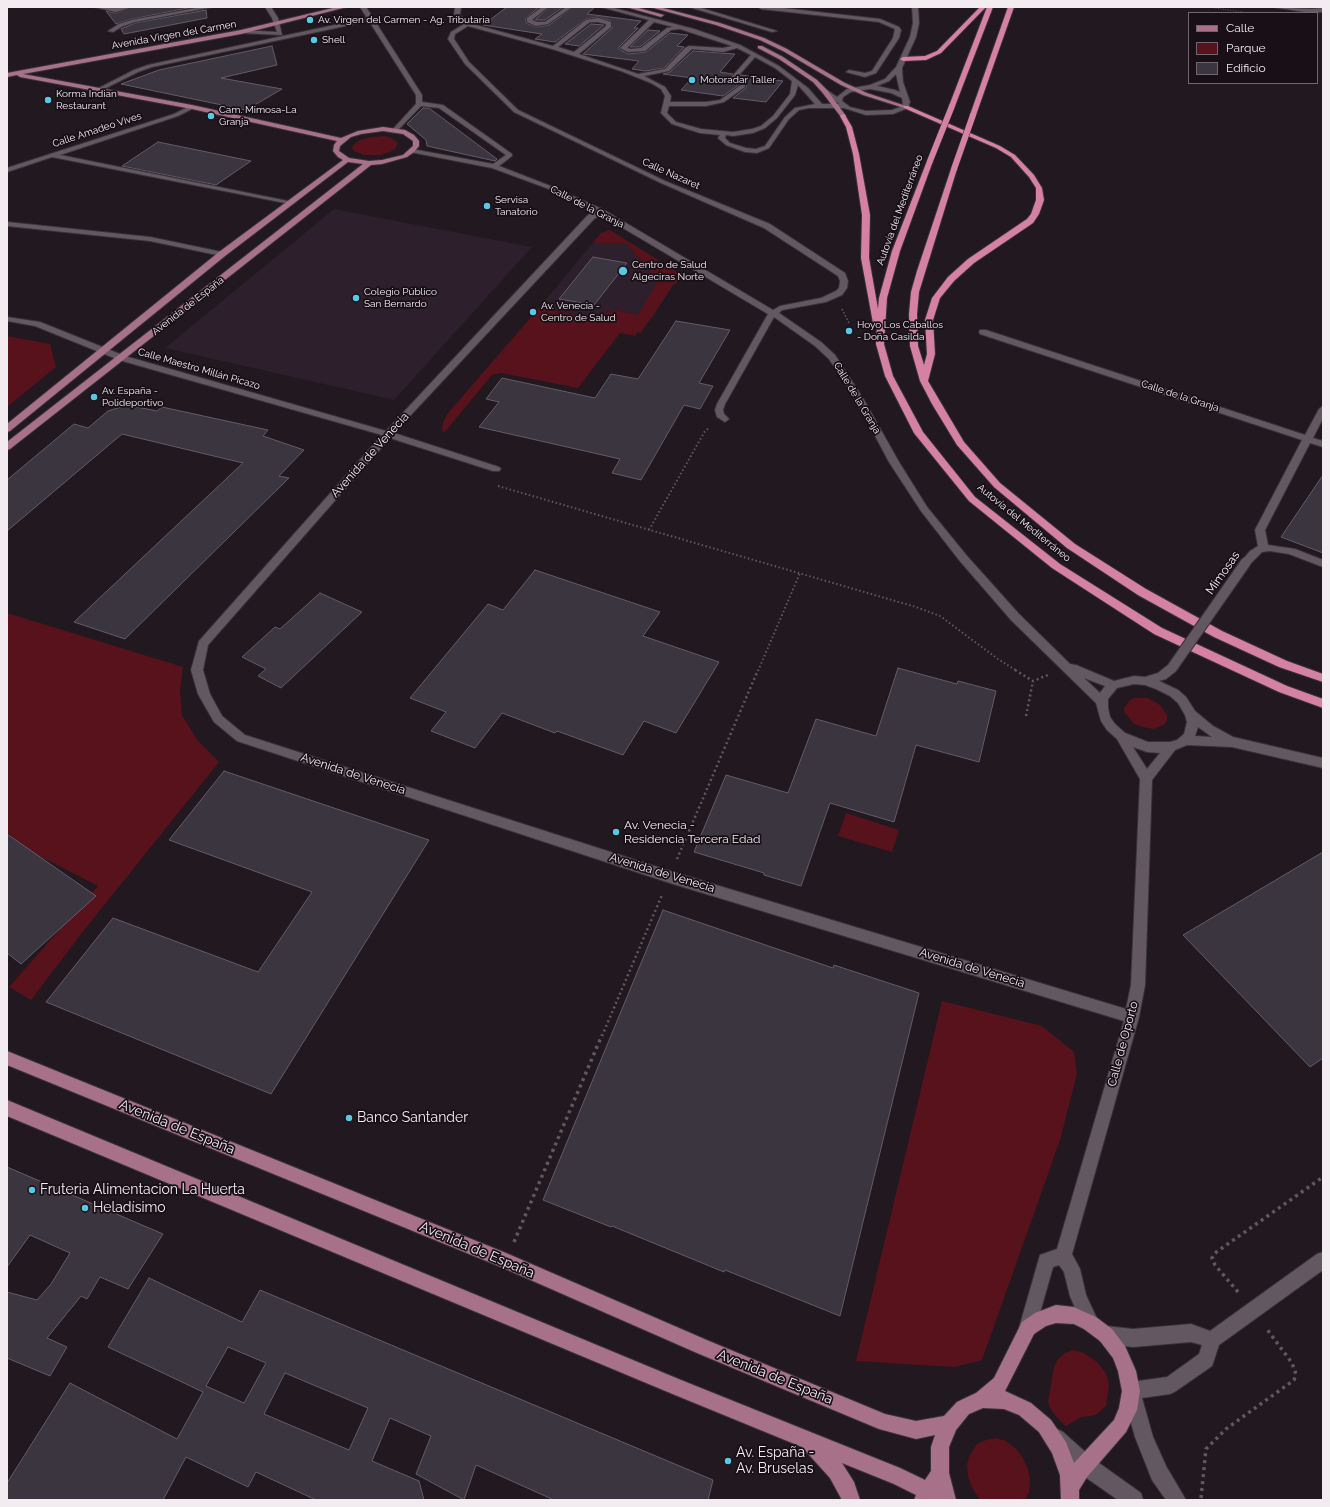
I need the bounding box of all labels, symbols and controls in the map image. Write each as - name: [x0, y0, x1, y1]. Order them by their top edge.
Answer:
- legend: [1188, 12, 1318, 84]
- place label: Av. Virgen del Carmen - Ag. Tributaria: [318, 14, 490, 26]
- marker: Av. Virgen del Carmen - Ag. Tributaria: [305, 15, 315, 25]
- street label: Avenida Virgen del Carmen: [111, 18, 237, 52]
- text: Calle: [1226, 21, 1254, 35]
- place label: Shell: [322, 34, 345, 46]
- marker: Shell: [309, 35, 319, 45]
- text: Parque: [1226, 41, 1266, 55]
- text: Edificio: [1226, 61, 1266, 75]
- place label: Motoradar Taller: [700, 74, 776, 86]
- marker: Motoradar Taller: [687, 75, 697, 85]
- place label: Korma Indian Restaurant: [56, 88, 117, 112]
- marker: Korma Indian Restaurant: [43, 95, 53, 105]
- place label: Cam. Mimosa-La Granja: [219, 104, 297, 128]
- street label: Calle Amadeo Vives: [51, 110, 143, 150]
- marker: Cam. Mimosa-La Granja: [206, 111, 216, 121]
- street label: Autovía del Mediterráneo: [874, 153, 926, 267]
- street label: Calle Nazaret: [640, 156, 702, 192]
- street label: Calle de la Granja: [548, 183, 626, 231]
- place label: Servisa Tanatorio: [495, 194, 538, 218]
- marker: Servisa Tanatorio: [482, 201, 492, 211]
- place label: Centro de Salud Algeciras Norte: [632, 259, 707, 282]
- marker: Centro de Salud Algeciras Norte: [617, 265, 629, 277]
- street label: Avenida de España: [150, 274, 226, 338]
- place label: Colegio Público San Bernardo: [364, 286, 437, 310]
- marker: Colegio Público San Bernardo: [351, 293, 361, 303]
- place label: Av. Venecia - Centro de Salud: [541, 300, 616, 324]
- marker: Av. Venecia - Centro de Salud: [528, 307, 538, 317]
- place label: Hoyo Los Caballos - Doña Casilda: [857, 319, 943, 342]
- marker: Hoyo Los Caballos - Doña Casilda: [844, 326, 854, 336]
- street label: Calle Maestro Millán Picazo: [137, 346, 261, 392]
- street label: Calle de la Granja: [831, 360, 883, 436]
- street label: Calle de la Granja: [1140, 378, 1220, 414]
- place label: Av. España - Polideportivo: [102, 385, 163, 408]
- marker: Av. España - Polideportivo: [89, 392, 99, 402]
- street label: Avenida de Venecia: [328, 410, 412, 500]
- street label: Autovía del Mediterráneo: [975, 482, 1073, 564]
- street label: Mimosas: [1203, 549, 1243, 597]
- street label: Avenida de Venecia: [299, 750, 407, 798]
- place label: Av. Venecia - Residencia Tercera Edad: [624, 818, 760, 846]
- marker: Av. Venecia - Residencia Tercera Edad: [611, 827, 621, 837]
- street label: Avenida de Venecia: [608, 850, 716, 896]
- street label: Avenida de Venecia: [918, 945, 1026, 991]
- street label: Calle de Oporto: [1105, 1000, 1141, 1088]
- street label: Avenida de España: [117, 1096, 237, 1158]
- place label: Banco Santander: [357, 1110, 468, 1126]
- marker: Banco Santander: [344, 1113, 354, 1123]
- place label: Fruteria Alimentacion La Huerta: [40, 1182, 245, 1198]
- marker: Fruteria Alimentacion La Huerta: [27, 1185, 37, 1195]
- place label: Heladísimo: [93, 1200, 166, 1216]
- marker: Heladísimo: [80, 1203, 90, 1213]
- street label: Avenida de España: [417, 1218, 537, 1282]
- street label: Avenida de España: [715, 1346, 835, 1408]
- place label: Av. España - Av. Bruselas: [736, 1445, 815, 1478]
- marker: Av. España - Av. Bruselas: [723, 1456, 733, 1466]

